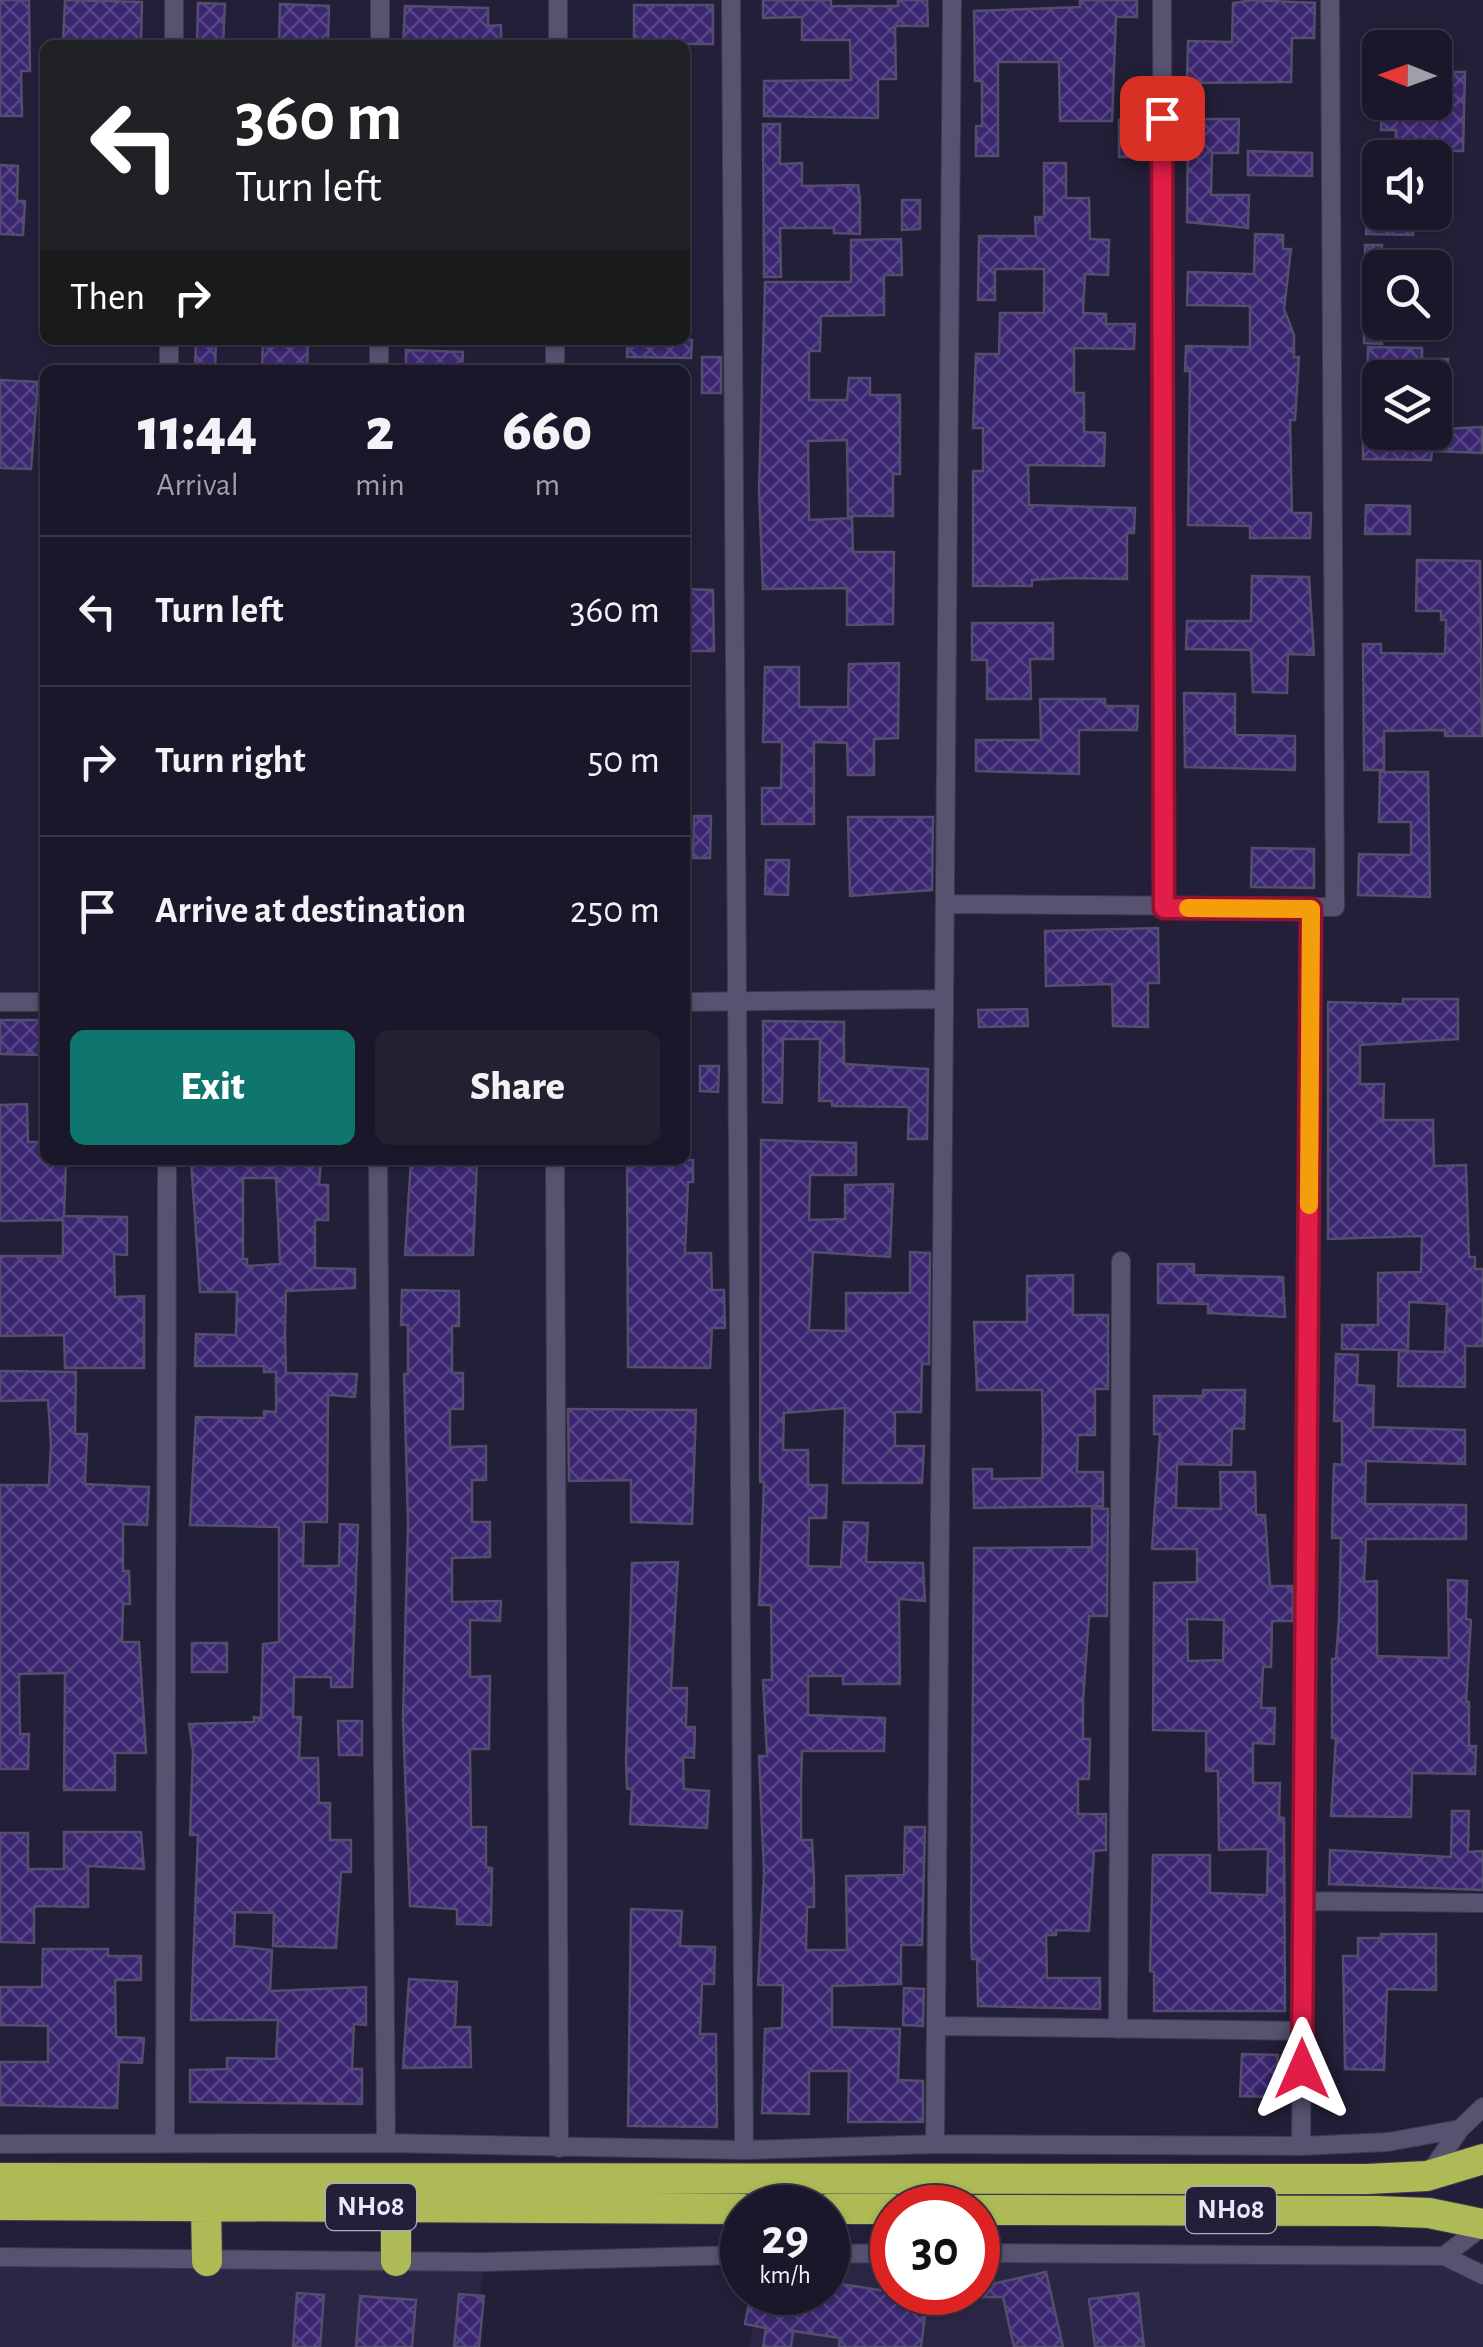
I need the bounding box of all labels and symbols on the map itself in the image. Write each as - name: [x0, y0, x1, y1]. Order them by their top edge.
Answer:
- north arrow: [1362, 30, 1452, 120]
- pin: [1120, 76, 1205, 161]
- position arrow: [1250, 2017, 1354, 2121]
- road number: NH08: [326, 2184, 416, 2230]
- speed limit sign: 30: [870, 2185, 1000, 2315]
- road number: NH08: [1186, 2187, 1276, 2233]

